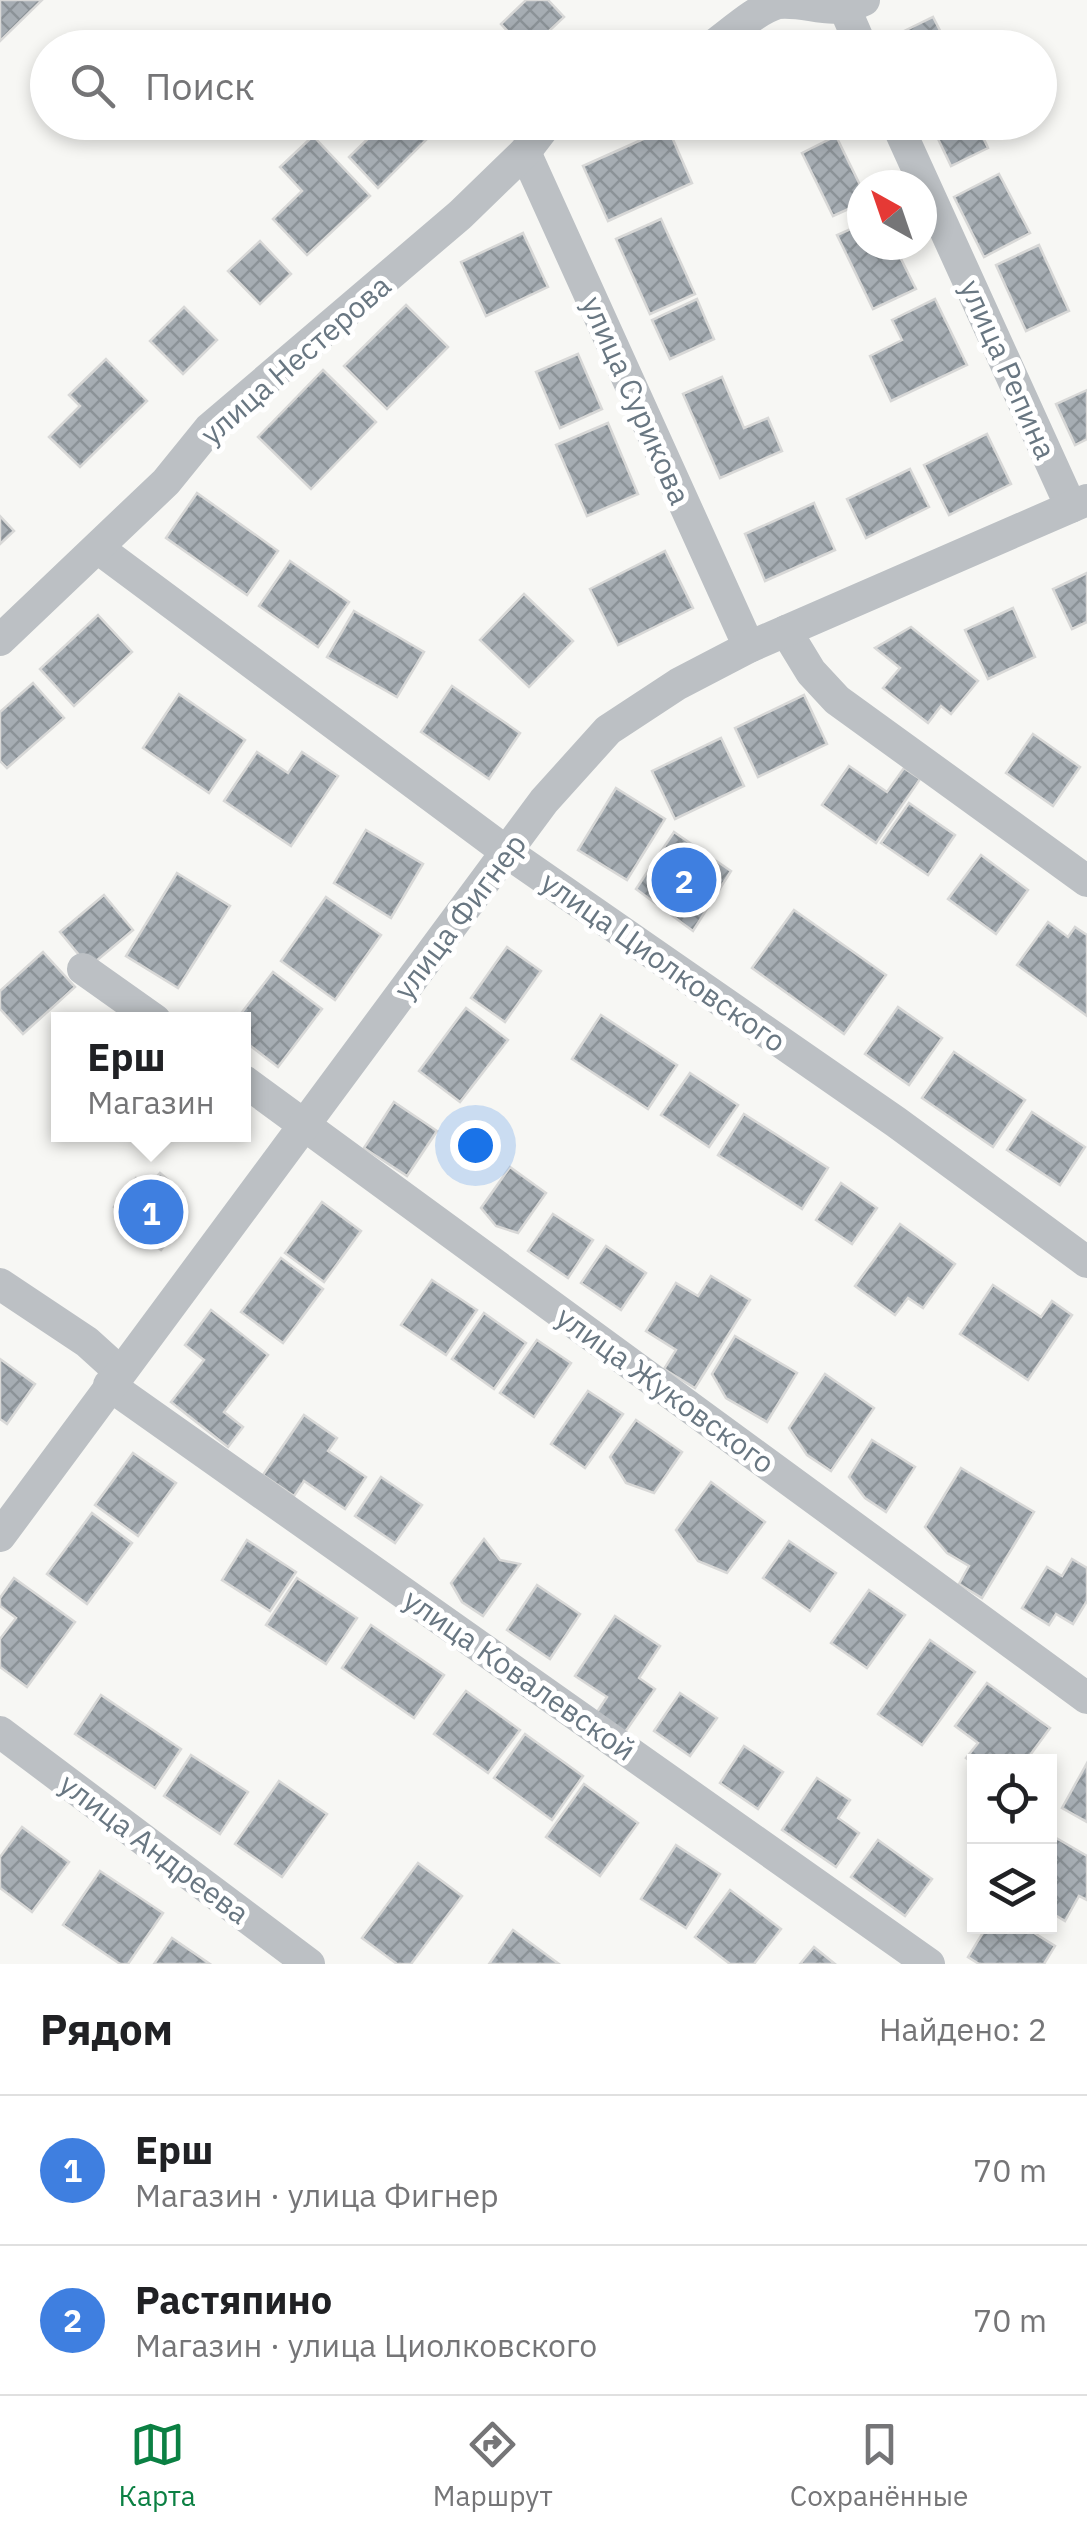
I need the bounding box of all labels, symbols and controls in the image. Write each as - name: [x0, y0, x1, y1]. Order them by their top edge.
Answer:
- search box: [30, 30, 1057, 140]
- icon: search: [65, 58, 120, 113]
- text: Поиск: [145, 61, 255, 110]
- north arrow: [847, 170, 937, 260]
- street label: улица Нестерова: [192, 266, 398, 452]
- street label: улица Репина: [952, 273, 1066, 465]
- street label: улица Сурикова: [574, 290, 700, 510]
- street label: улица Фигнер: [384, 825, 534, 1007]
- pin: 2: [652, 842, 716, 918]
- street label: улица Циолковского: [534, 862, 794, 1060]
- popup: [51, 1012, 251, 1142]
- text: Ерш: [87, 1032, 166, 1081]
- text: Магазин: [87, 1081, 215, 1123]
- your location: [450, 1120, 501, 1171]
- pin: 1: [118, 1174, 184, 1250]
- street label: улица Жуковского: [549, 1297, 783, 1481]
- street label: улица Ковалевской: [396, 1579, 644, 1769]
- map controls: [967, 1754, 1057, 1934]
- button: locate: [967, 1754, 1057, 1844]
- street label: улица Андреева: [52, 1764, 258, 1932]
- button: layers: [967, 1844, 1057, 1934]
- text: Рядом: [40, 2002, 173, 2057]
- text: Найдено: 2: [879, 2008, 1047, 2050]
- text: Ерш: [135, 2125, 213, 2174]
- text: 1: [63, 2149, 82, 2191]
- text: 70 m: [973, 2149, 1047, 2191]
- text: Магазин · улица Фигнер: [135, 2174, 499, 2216]
- text: Растяпино: [135, 2275, 332, 2324]
- text: 2: [63, 2299, 82, 2341]
- text: 70 m: [973, 2299, 1047, 2341]
- text: Магазин · улица Циолковского: [135, 2324, 597, 2366]
- tab: Карта: [119, 2417, 196, 2514]
- tab: Маршрут: [433, 2417, 553, 2514]
- tab: Сохранённые: [790, 2417, 968, 2514]

